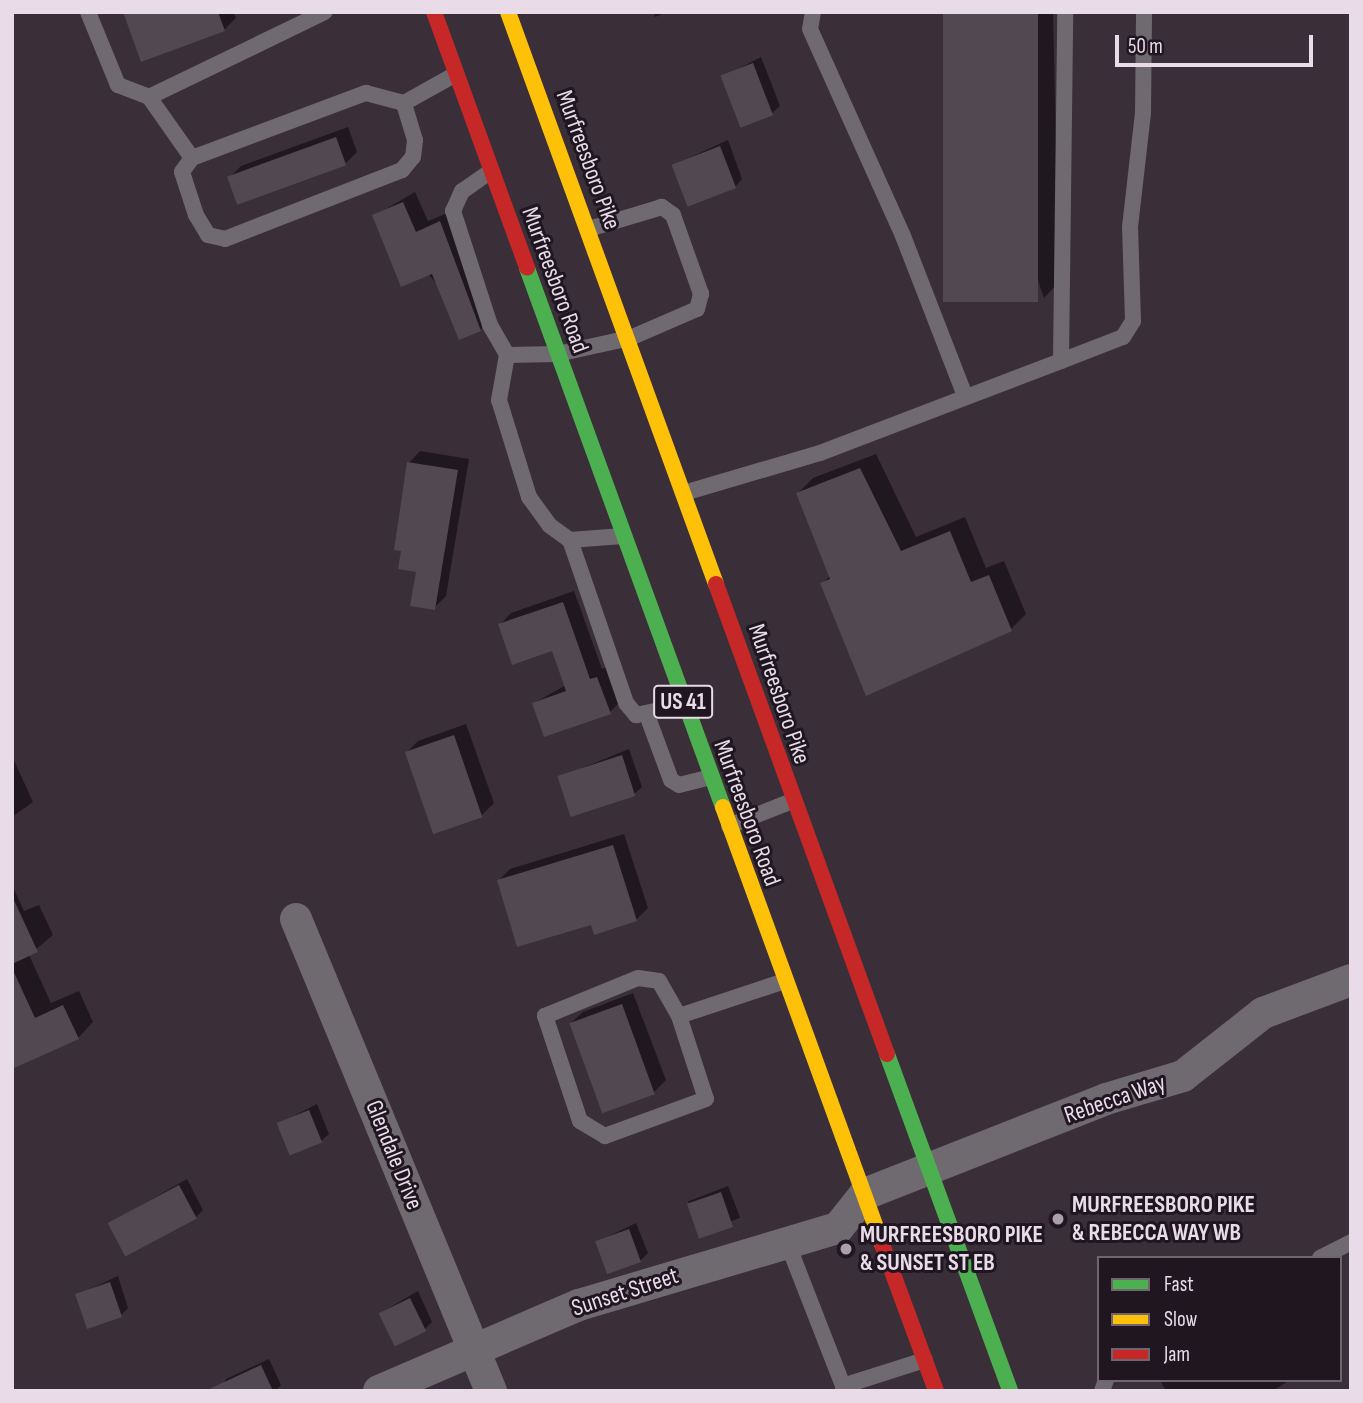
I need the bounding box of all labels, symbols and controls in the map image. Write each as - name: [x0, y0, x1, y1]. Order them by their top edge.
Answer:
- scale bar: [1118, 21, 1316, 65]
- text: 50 m: [1128, 34, 1163, 59]
- street label: Murfreesboro Pike: [549, 86, 627, 234]
- street label: Murfreesboro Road: [515, 203, 595, 357]
- street label: Murfreesboro Pike: [742, 620, 816, 768]
- road number: US 41: [652, 682, 714, 722]
- street label: Murfreesboro Road: [707, 736, 787, 890]
- street label: Rebecca Way: [1061, 1068, 1169, 1130]
- street label: Glendale Drive: [359, 1096, 429, 1214]
- place label: MURFREESBORO PIKE & REBECCA WAY WB: [1072, 1191, 1255, 1247]
- marker: MURFREESBORO PIKE & REBECCA WAY WB: [1050, 1211, 1066, 1227]
- place label: MURFREESBORO PIKE & SUNSET ST EB: [860, 1221, 1043, 1277]
- marker: MURFREESBORO PIKE & SUNSET ST EB: [838, 1241, 854, 1257]
- legend: [1097, 1256, 1342, 1382]
- street label: Sunset Street: [568, 1261, 682, 1323]
- text: Fast: [1164, 1272, 1194, 1297]
- text: Slow: [1164, 1307, 1197, 1332]
- text: Jam: [1164, 1342, 1190, 1367]

